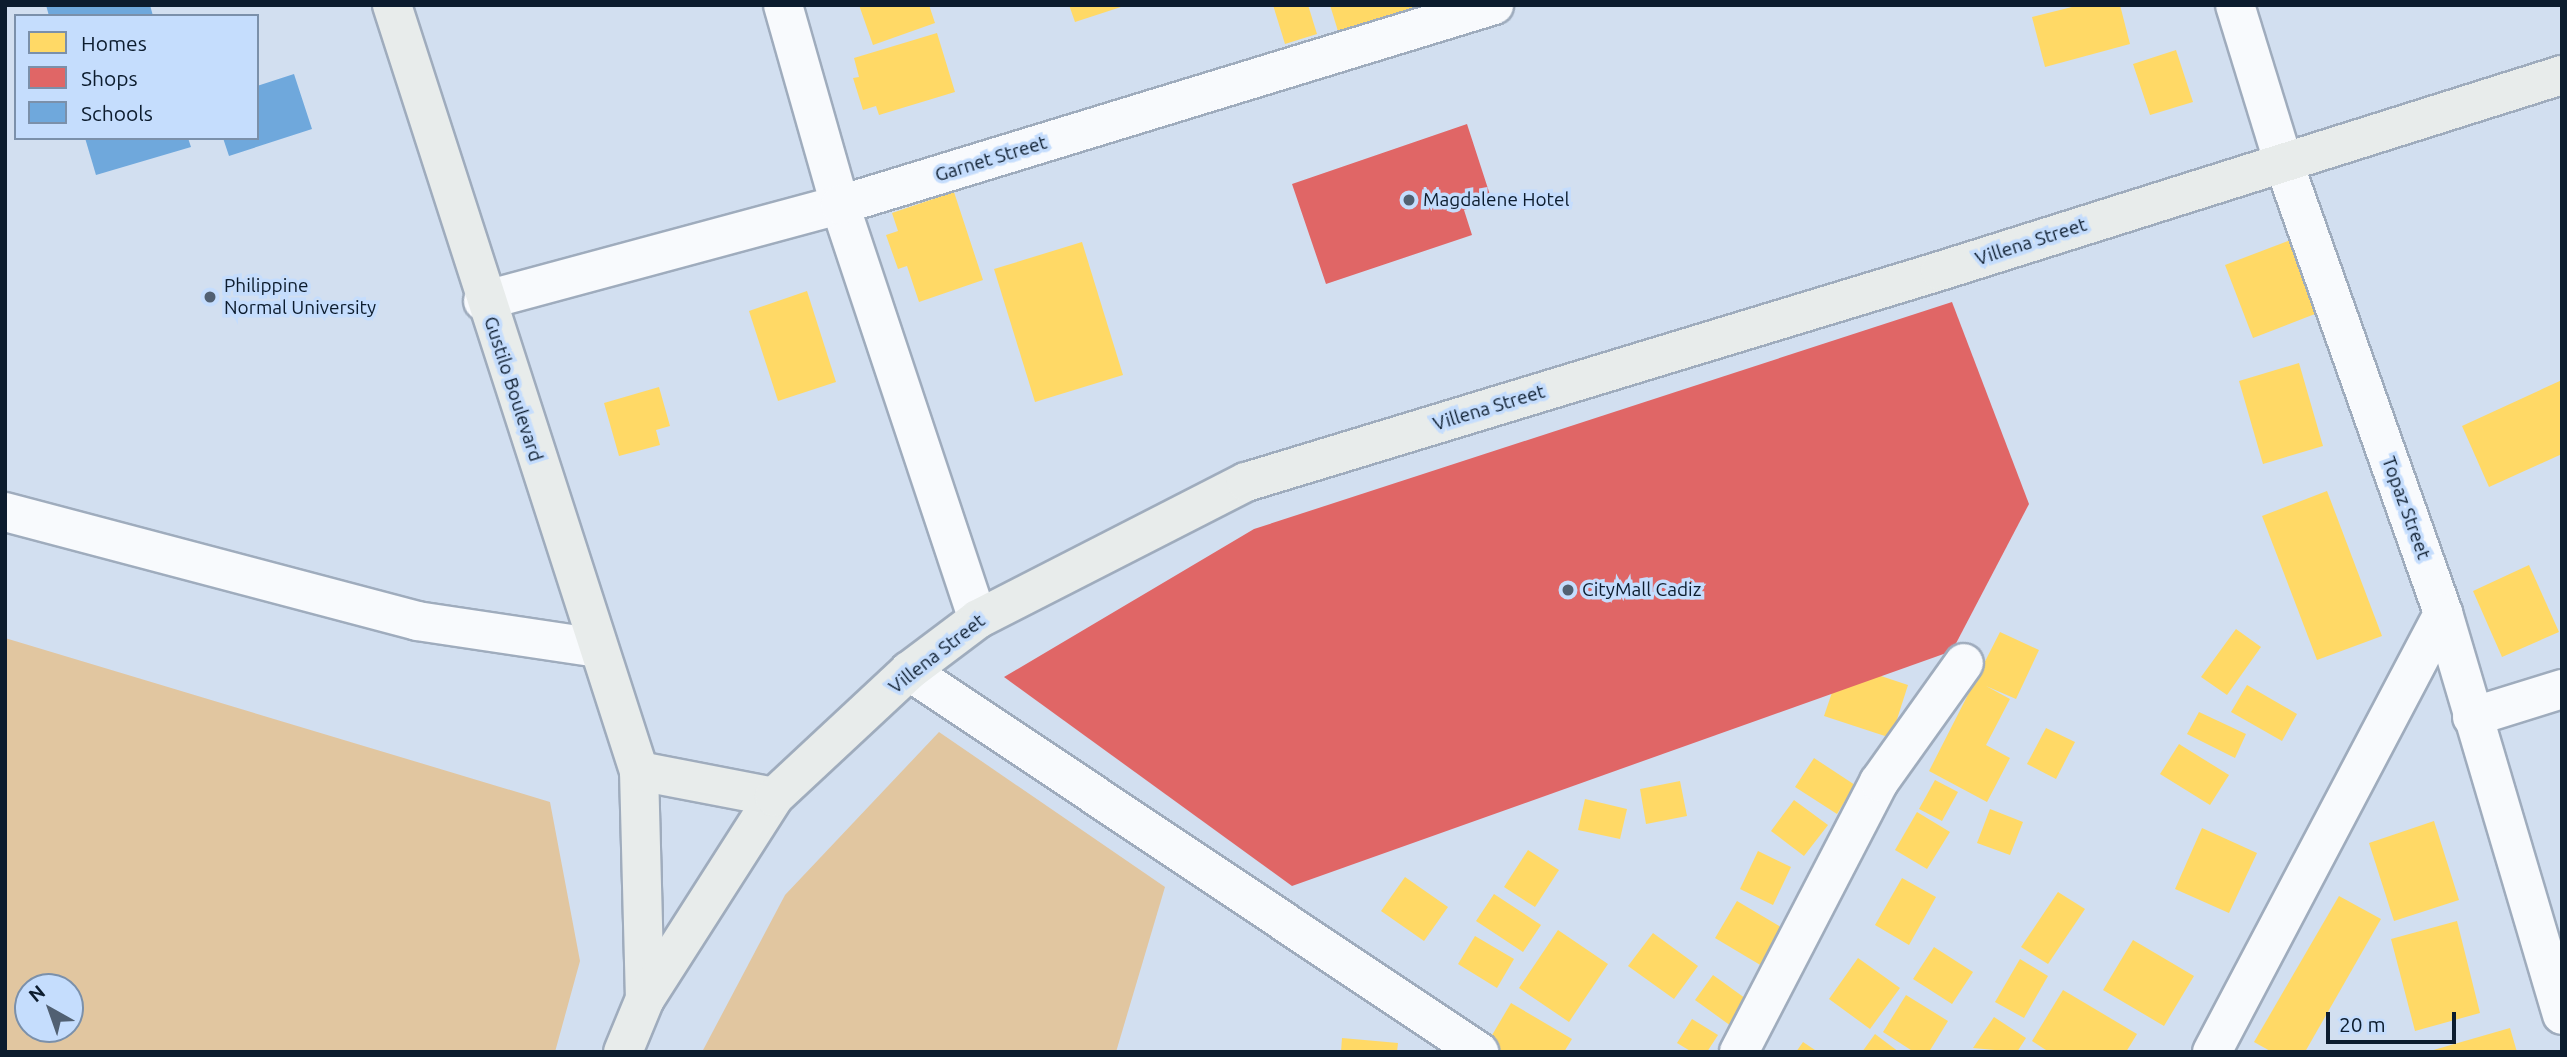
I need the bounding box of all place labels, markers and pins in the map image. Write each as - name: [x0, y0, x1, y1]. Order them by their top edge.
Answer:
- place label: Magdalene Hotel: [1423, 189, 1569, 211]
- marker: Magdalene Hotel: [1401, 192, 1417, 208]
- place label: Philippine Normal University: [224, 275, 376, 319]
- marker: Philippine Normal University: [202, 289, 218, 305]
- place label: CityMall Cadiz: [1582, 579, 1701, 601]
- marker: CityMall Cadiz: [1560, 582, 1576, 598]

